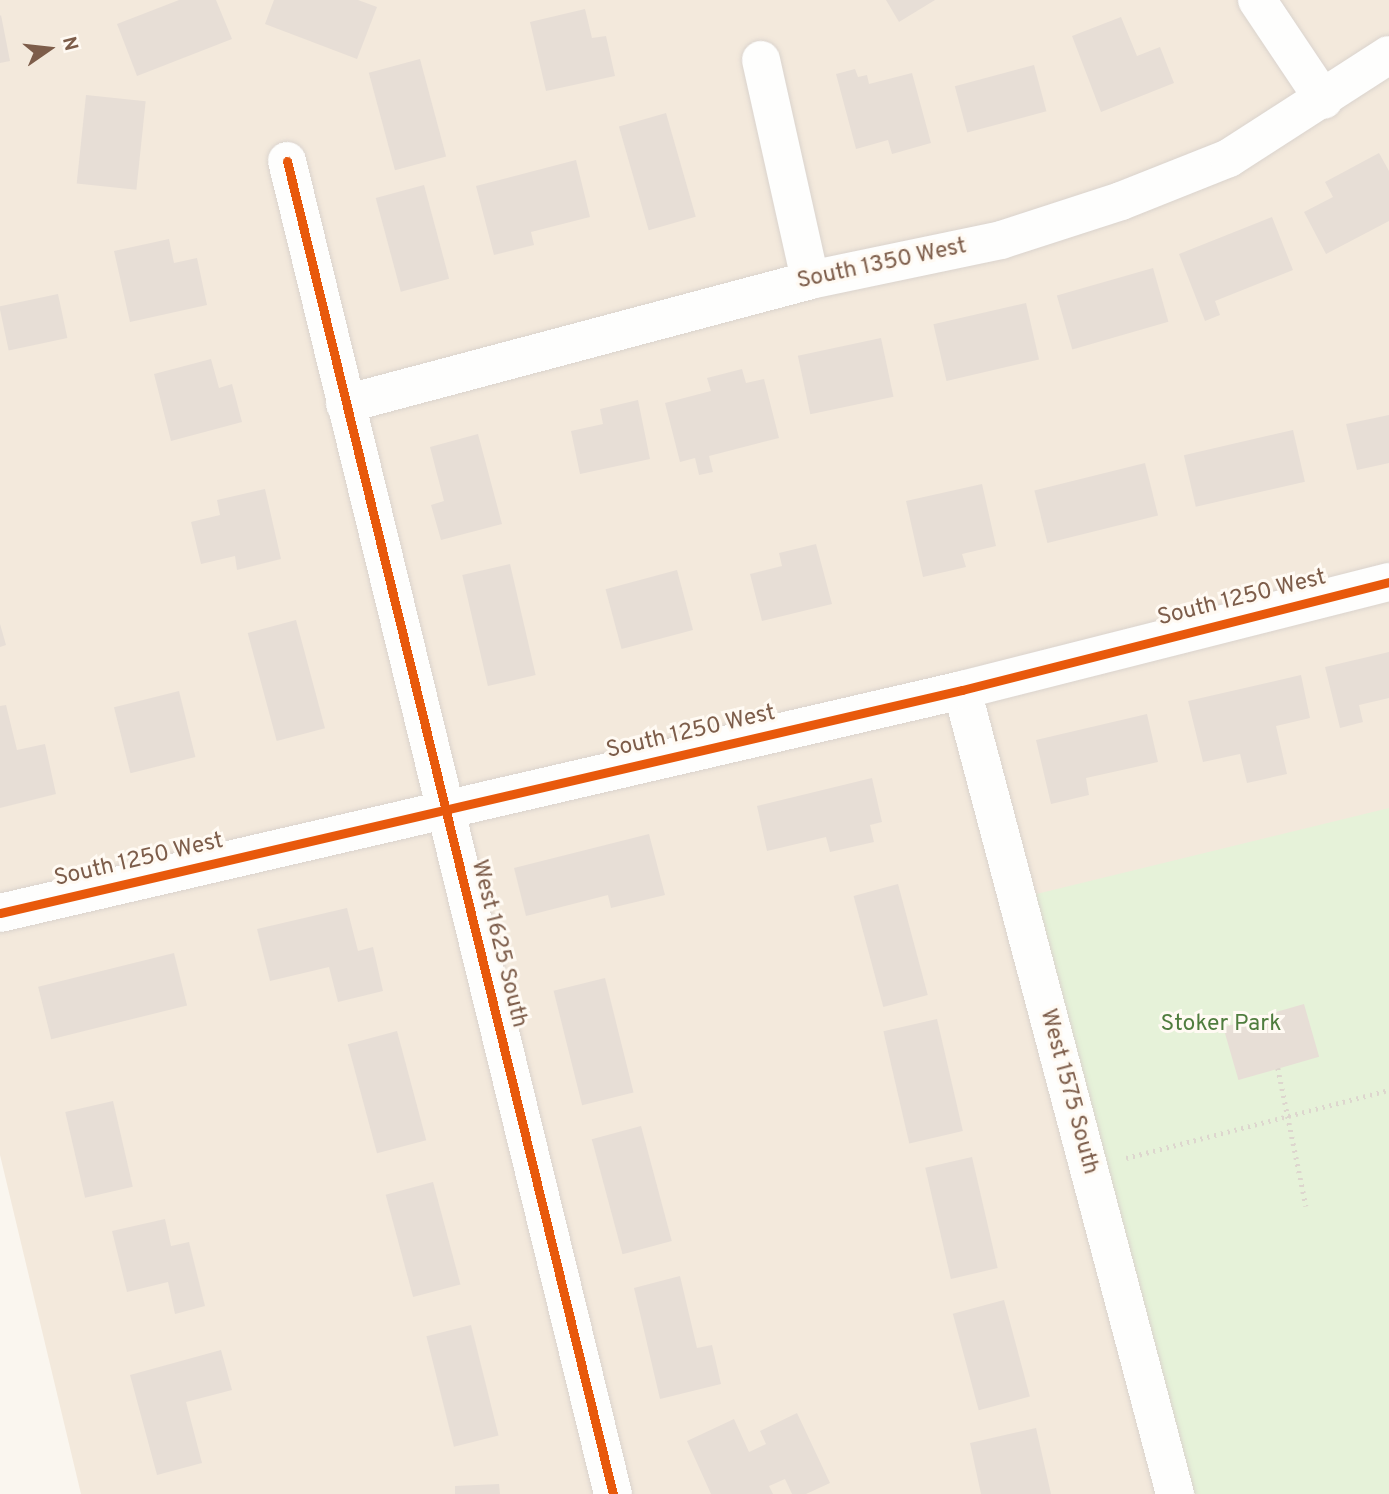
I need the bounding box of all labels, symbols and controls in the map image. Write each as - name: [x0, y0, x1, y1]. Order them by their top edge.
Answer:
- north arrow: [14, 14, 84, 84]
- text: N: [56, 34, 83, 53]
- street label: South 1350 West: [795, 234, 969, 296]
- street label: South 1250 West: [1155, 565, 1329, 633]
- street label: South 1250 West: [604, 700, 778, 766]
- street label: South 1250 West: [52, 828, 226, 894]
- street label: West 1625 South: [464, 857, 532, 1031]
- street label: West 1575 South: [1033, 1006, 1103, 1178]
- park label: Stoker Park: [1161, 1011, 1281, 1039]

